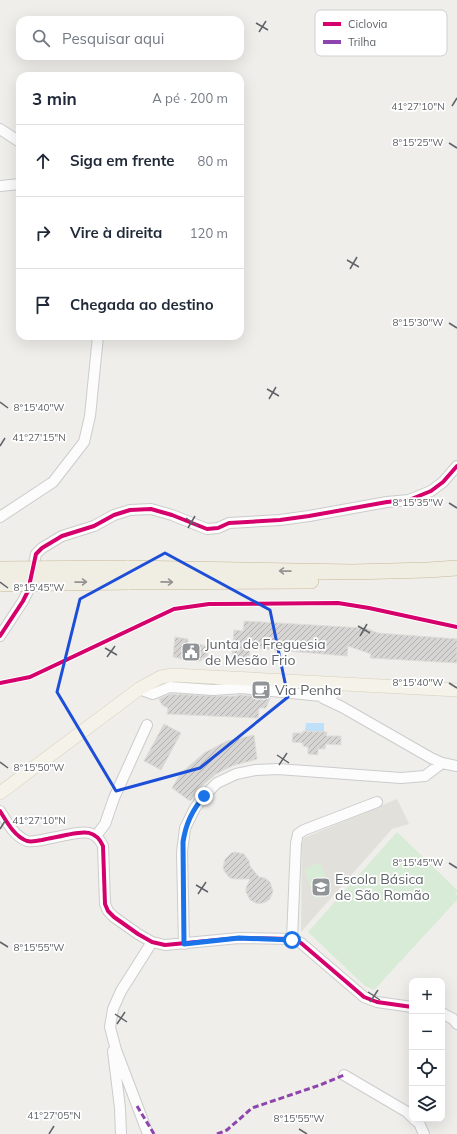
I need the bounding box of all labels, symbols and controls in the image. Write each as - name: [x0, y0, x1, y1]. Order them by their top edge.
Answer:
- legend: [315, 10, 447, 56]
- search box: [16, 16, 244, 60]
- text: Ciclovia: [348, 17, 387, 31]
- icon: search: [30, 27, 52, 49]
- text: Pesquisar aqui: [62, 29, 164, 48]
- text: Trilha: [348, 35, 376, 49]
- text: 3 min: [32, 88, 77, 109]
- text: A pé · 200 m: [152, 90, 228, 106]
- text: 41°27'10"N: [391, 100, 445, 113]
- text: 8°15'25"W: [393, 136, 443, 149]
- icon: ahead: [32, 150, 54, 172]
- text: Siga em frente: [70, 151, 175, 170]
- text: 80 m: [198, 153, 228, 169]
- icon: right: [32, 222, 54, 244]
- text: Vire à direita: [70, 223, 162, 242]
- text: 120 m: [190, 225, 228, 241]
- icon: arrive: [32, 294, 54, 316]
- text: Chegada ao destino: [70, 295, 214, 314]
- text: 8°15'30"W: [393, 316, 443, 329]
- text: 8°15'40"W: [14, 401, 64, 414]
- text: 41°27'15"N: [12, 431, 66, 444]
- text: 8°15'35"W: [393, 496, 443, 509]
- one-way arrow: [279, 567, 292, 575]
- one-way arrow: [160, 578, 173, 586]
- one-way arrow: [74, 579, 87, 586]
- text: 8°15'45"W: [14, 581, 64, 594]
- place label: Junta de Freguesia de Mesão Frio: [205, 635, 326, 669]
- public building icon: Junta de Freguesia de Mesão Frio: [180, 641, 202, 663]
- text: 8°15'40"W: [393, 676, 443, 689]
- cafe icon: Via Penha: [250, 679, 272, 701]
- place label: Via Penha: [275, 681, 341, 699]
- text: 8°15'50"W: [14, 761, 64, 774]
- route end: [195, 787, 213, 805]
- text: 41°27'10"N: [12, 814, 66, 827]
- text: 8°15'45"W: [393, 856, 443, 869]
- place label: Escola Básica de São Romão: [335, 870, 430, 904]
- school or university icon: Escola Básica de São Romão: [310, 876, 332, 898]
- route start: [283, 931, 301, 949]
- text: 8°15'55"W: [14, 941, 64, 954]
- map controls: [409, 978, 445, 1122]
- button: +: [409, 978, 445, 1014]
- button: −: [409, 1014, 445, 1050]
- button: locate: [409, 1050, 445, 1086]
- button: layers: [409, 1086, 445, 1122]
- text: 41°27'05"N: [27, 1109, 81, 1122]
- text: 8°15'55"W: [274, 1112, 324, 1125]

